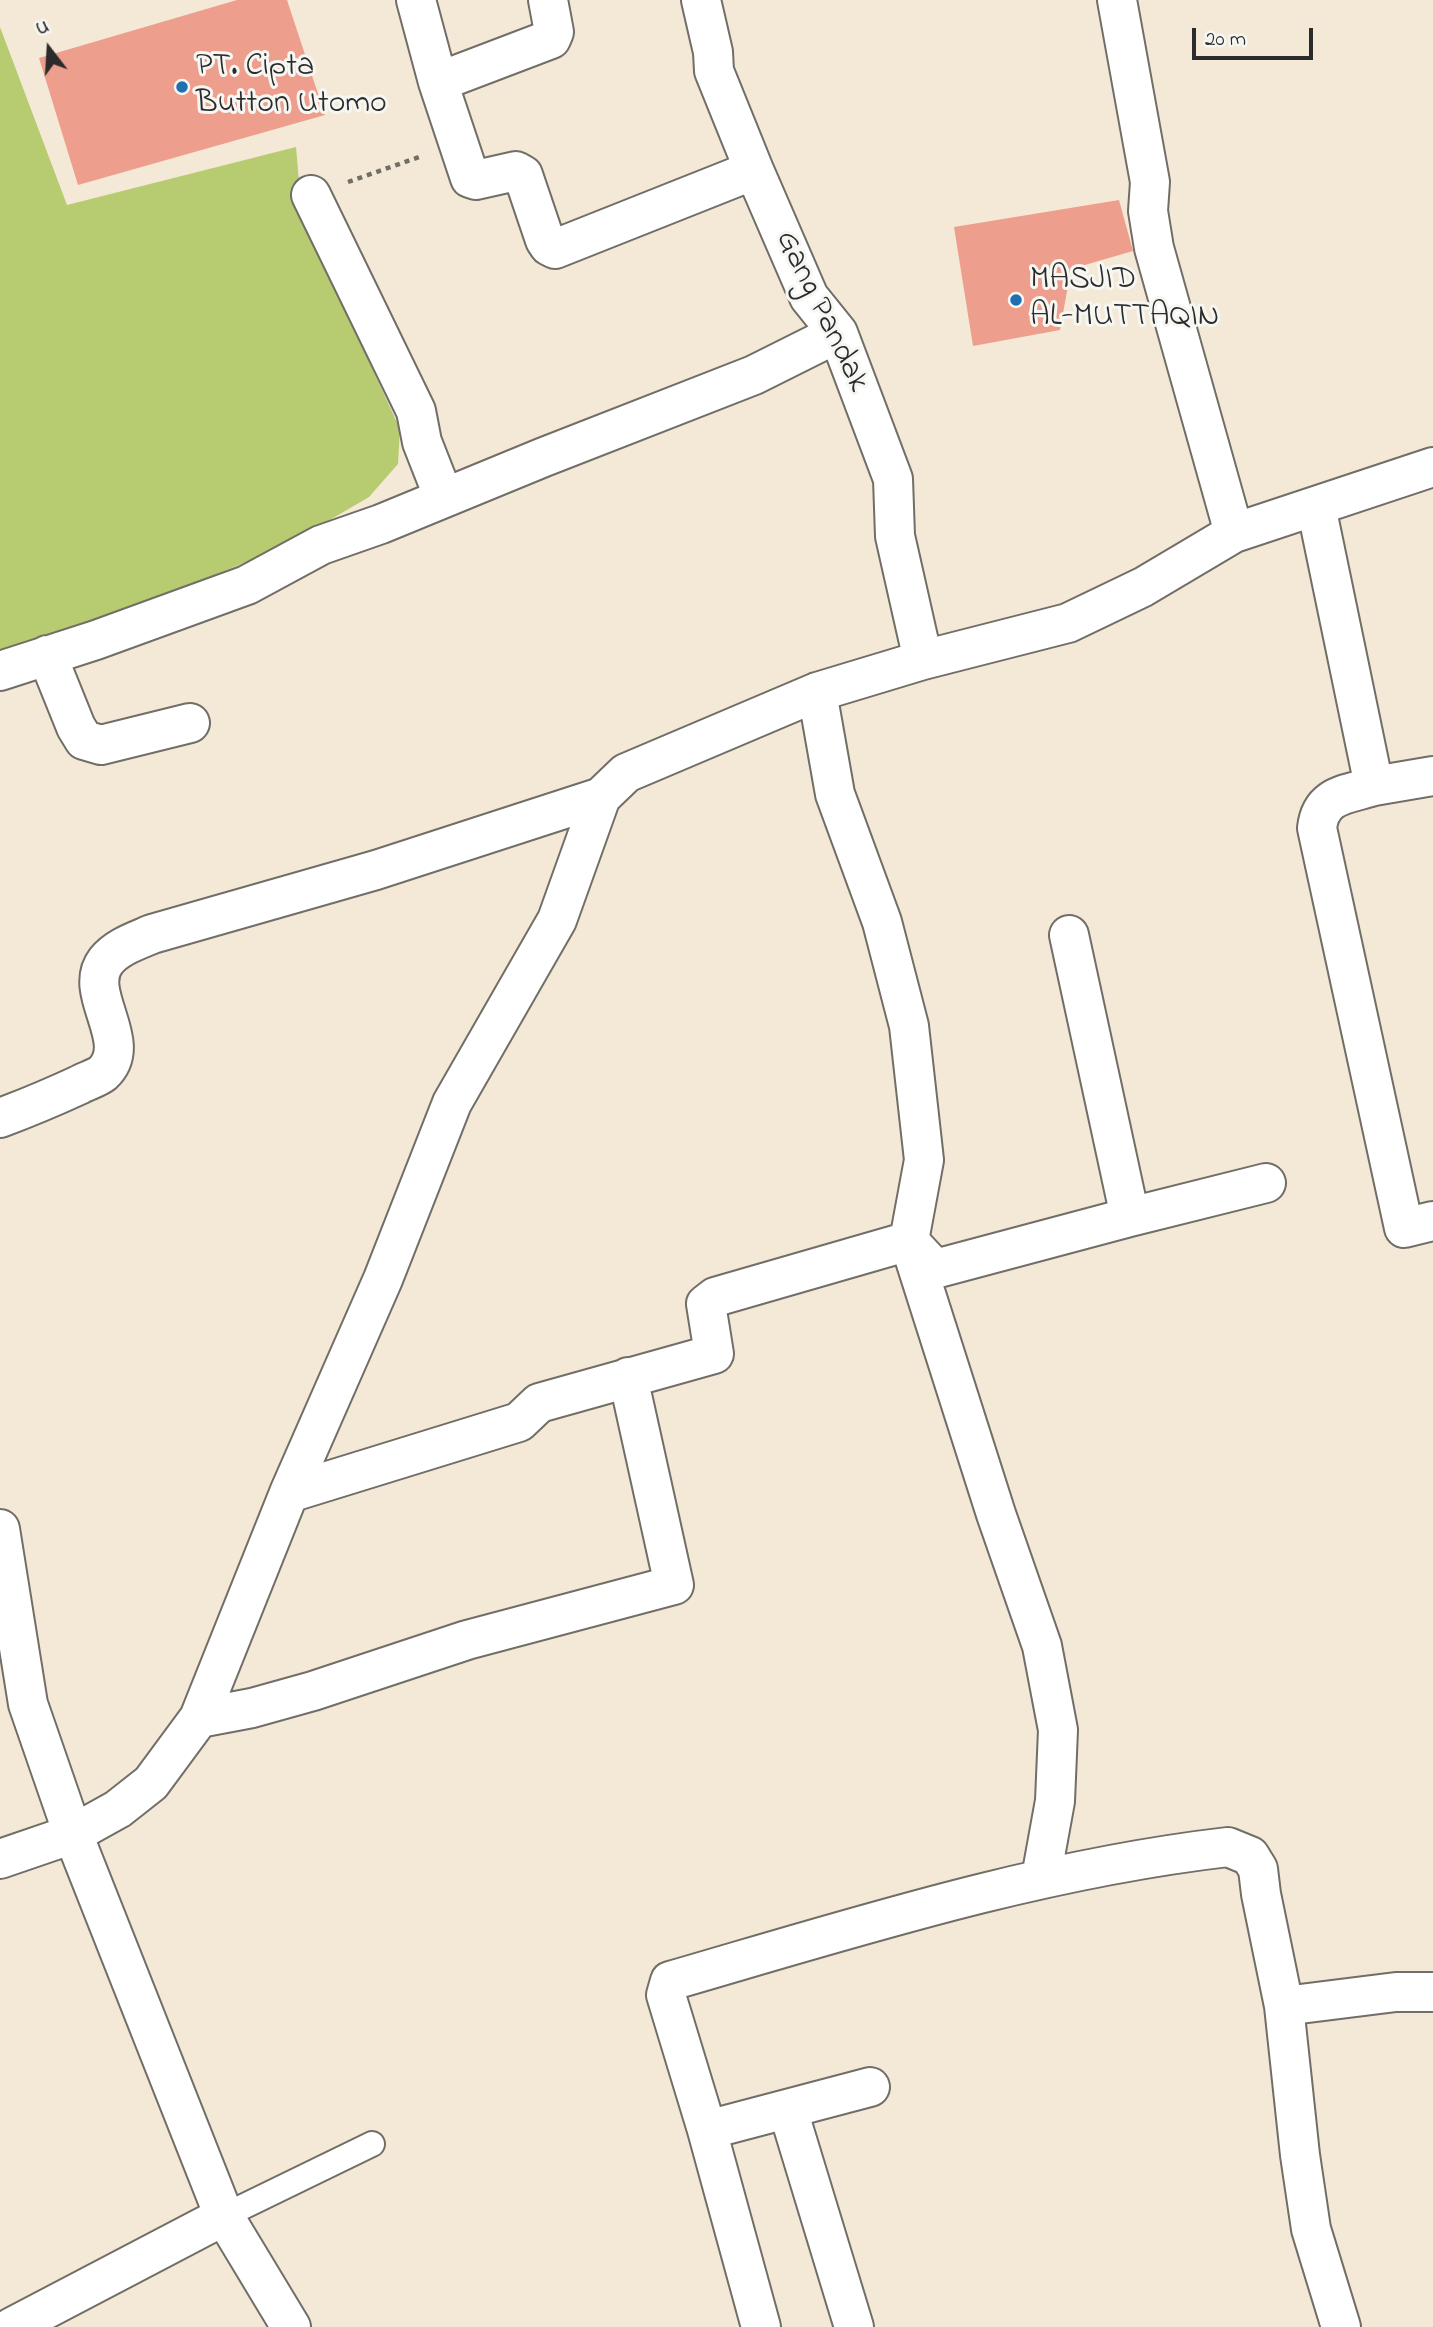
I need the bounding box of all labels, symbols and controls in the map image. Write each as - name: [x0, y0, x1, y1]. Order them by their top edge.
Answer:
- north arrow: [14, 14, 84, 84]
- text: U: [33, 14, 52, 43]
- scale bar: [1195, 14, 1316, 58]
- text: 20 m: [1205, 25, 1246, 55]
- place label: PT. Cipta Button Utomo: [196, 50, 387, 125]
- marker: PT. Cipta Button Utomo: [174, 79, 190, 95]
- street label: Gang Pandak: [765, 225, 875, 399]
- place label: MASJID AL-MUTTAQIN: [1030, 263, 1219, 338]
- marker: MASJID AL-MUTTAQIN: [1008, 292, 1024, 308]

